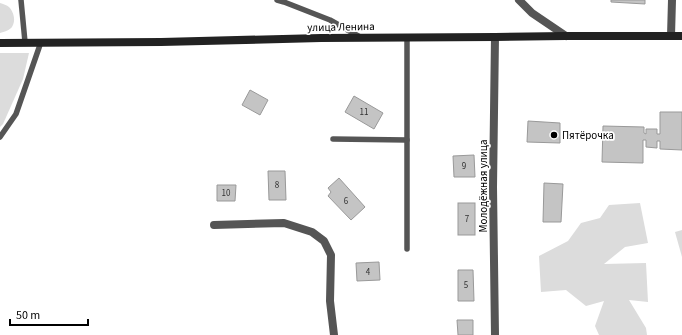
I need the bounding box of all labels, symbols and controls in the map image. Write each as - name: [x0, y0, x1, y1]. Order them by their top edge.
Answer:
- street label: улица Ленина: [307, 19, 375, 35]
- house number: 11: [360, 106, 368, 119]
- place label: Пятёрочка: [562, 128, 614, 143]
- marker: Пятёрочка: [549, 130, 559, 140]
- street label: Молодёжная улица: [476, 139, 491, 233]
- house number: 9: [462, 160, 467, 173]
- house number: 8: [275, 179, 280, 192]
- house number: 10: [222, 187, 231, 200]
- house number: 6: [344, 195, 349, 208]
- house number: 7: [465, 213, 470, 226]
- house number: 4: [366, 266, 371, 279]
- house number: 5: [464, 279, 469, 292]
- scale bar: [10, 301, 88, 327]
- text: 50 m: [16, 307, 40, 324]

